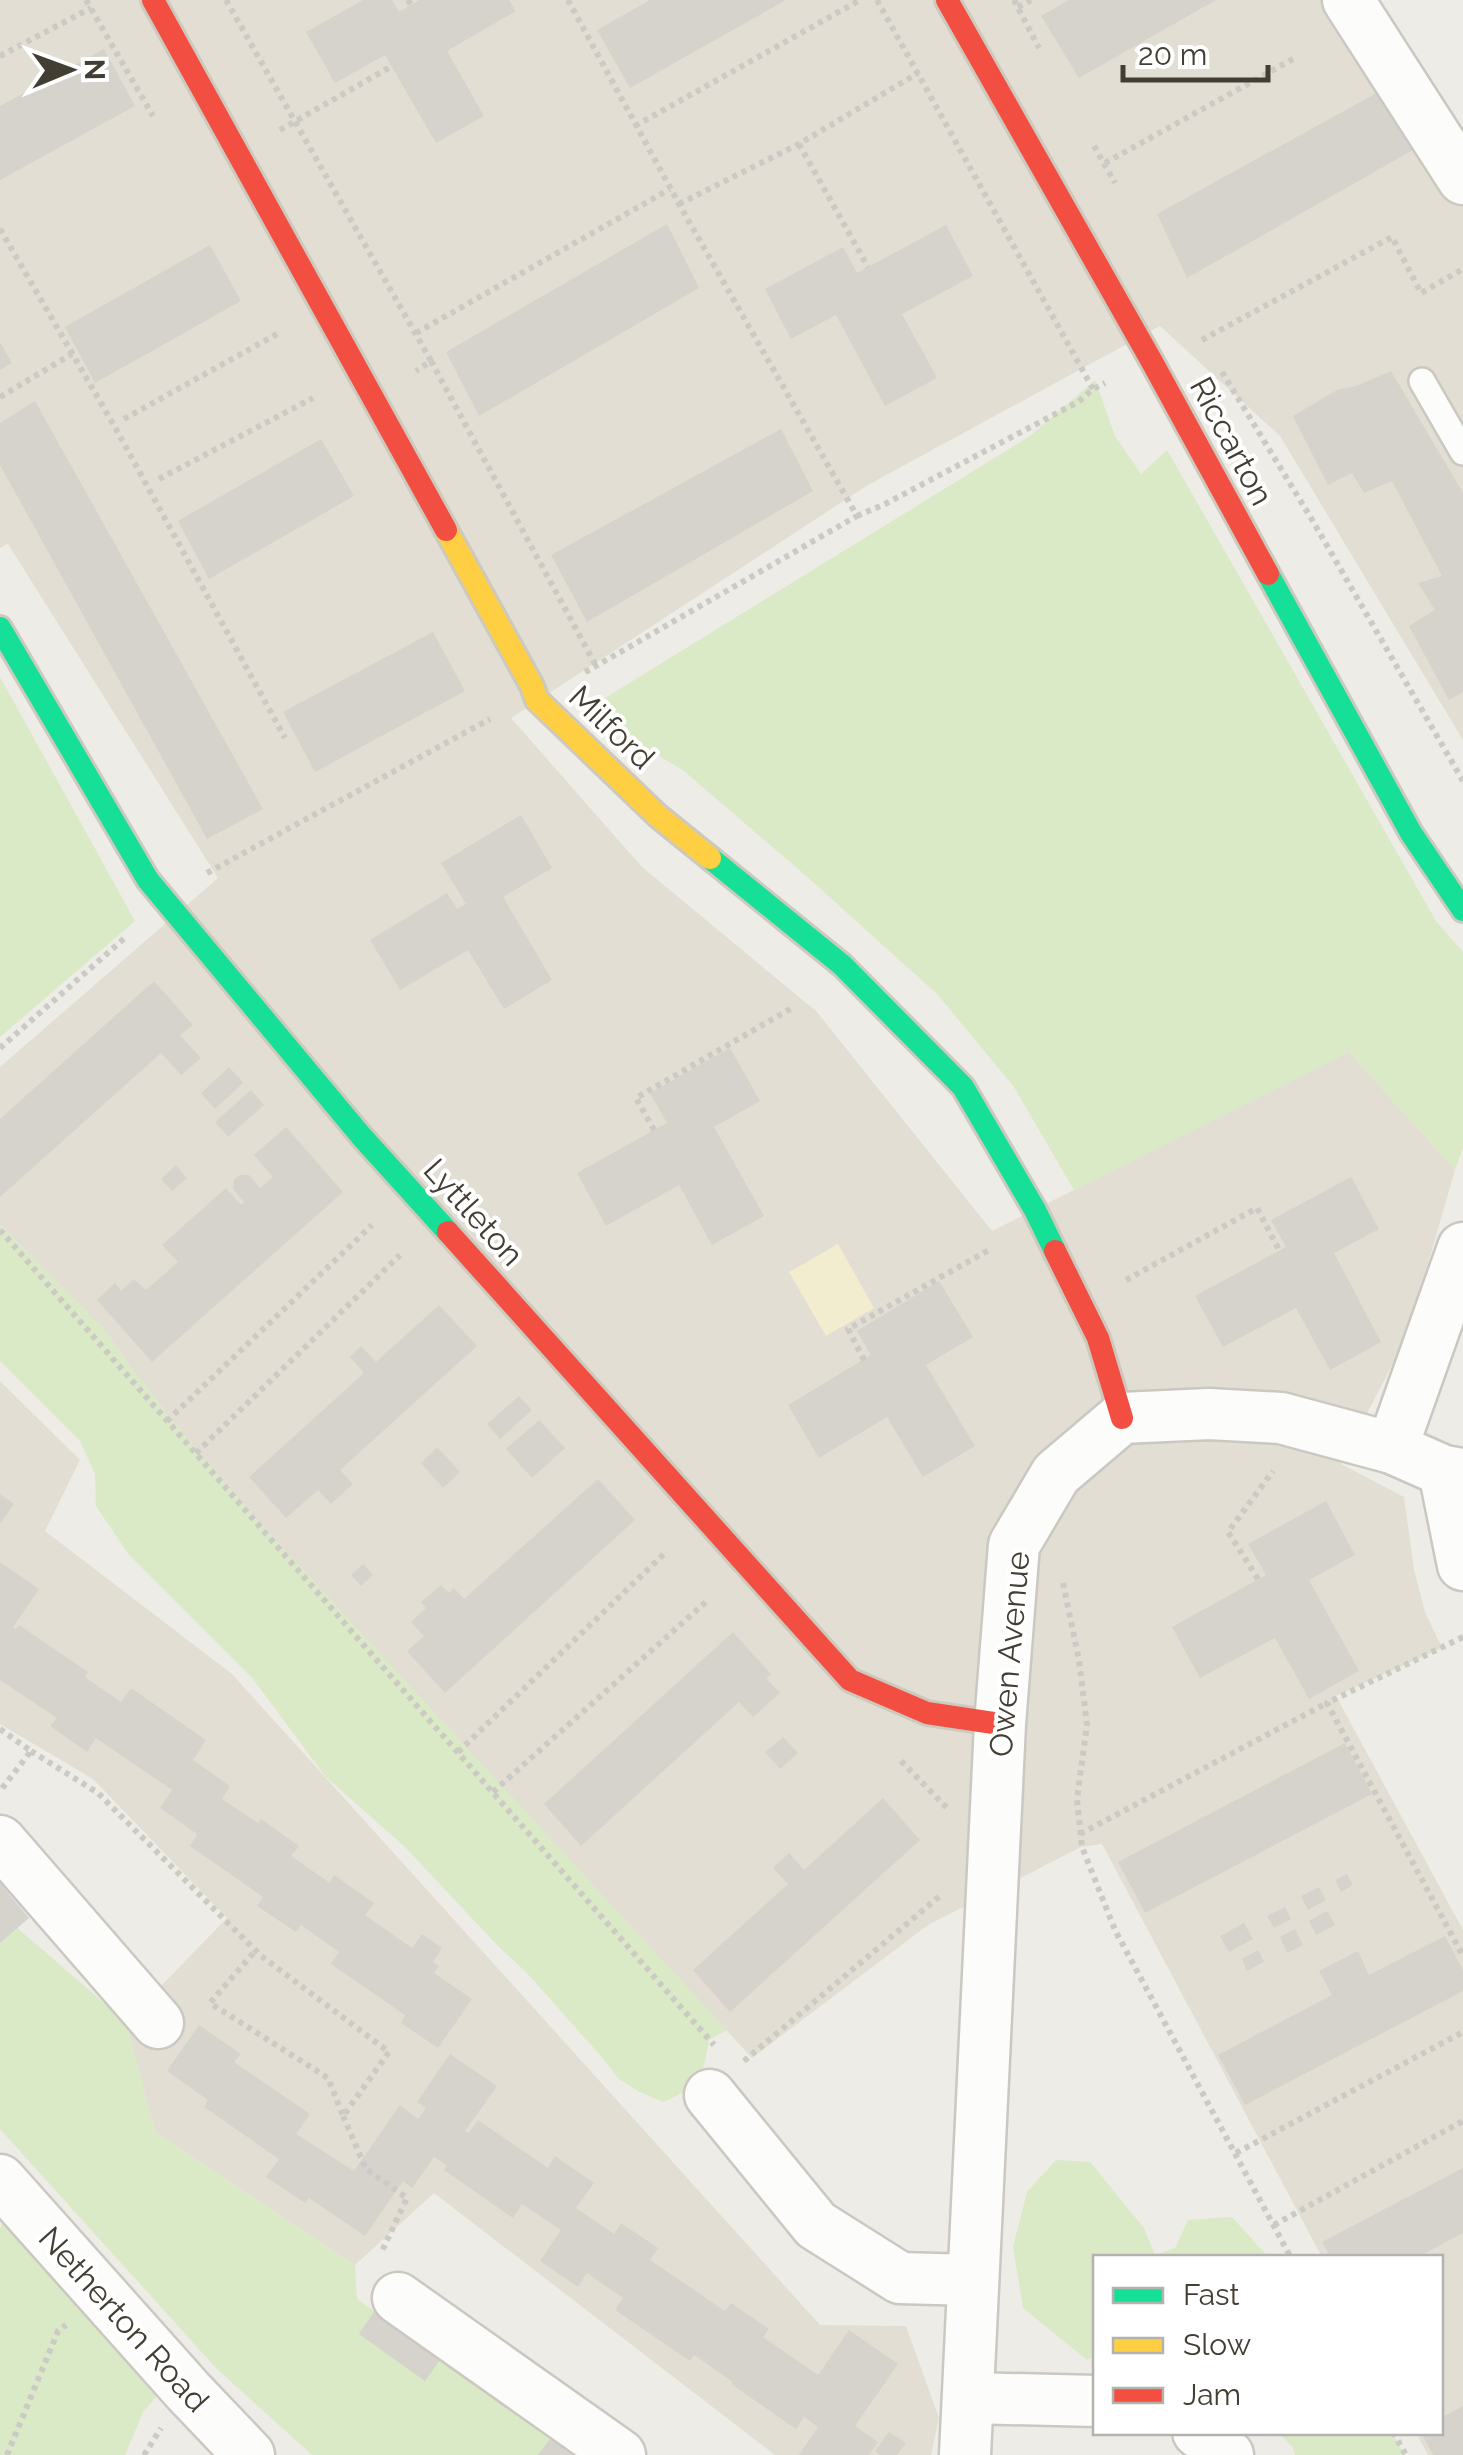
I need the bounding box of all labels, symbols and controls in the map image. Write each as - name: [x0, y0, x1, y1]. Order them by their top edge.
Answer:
- north arrow: [20, 20, 120, 120]
- scale bar: [1123, 20, 1268, 82]
- text: 20 m: [1138, 37, 1207, 72]
- text: N: [78, 59, 111, 81]
- street label: Riccarton: [1183, 371, 1281, 511]
- street label: Milford: [562, 678, 662, 776]
- street label: Lyttleton: [417, 1151, 531, 1273]
- street label: Owen Avenue: [982, 1550, 1036, 1758]
- street label: Netherton Road: [31, 2219, 217, 2419]
- legend: [1093, 2255, 1443, 2435]
- text: Fast: [1183, 2277, 1240, 2312]
- text: Slow: [1183, 2327, 1251, 2362]
- text: Jam: [1183, 2377, 1241, 2412]

